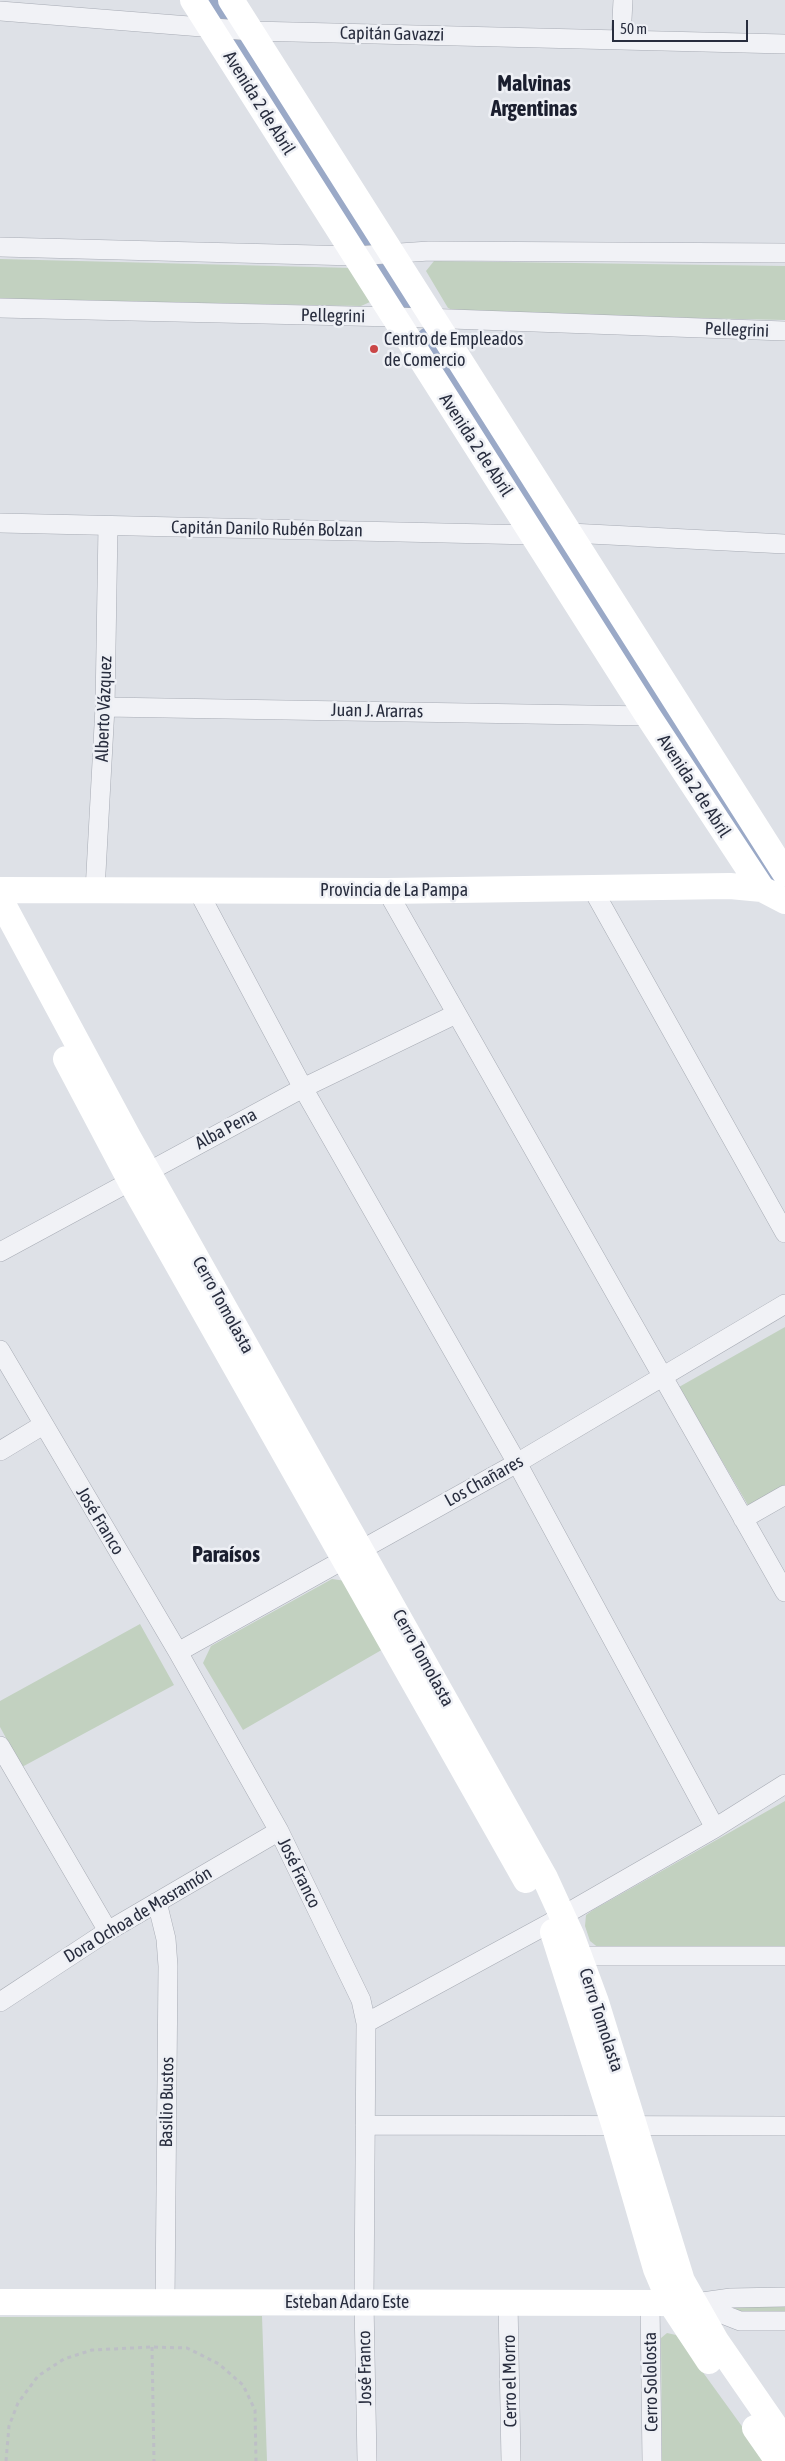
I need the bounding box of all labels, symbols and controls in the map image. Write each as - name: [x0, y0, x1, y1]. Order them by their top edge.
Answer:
- scale bar: [615, 10, 751, 42]
- text: 50 m: [620, 20, 647, 37]
- street label: Capitán Gavazzi: [340, 22, 444, 46]
- street label: Avenida 2 de Abril: [219, 47, 299, 159]
- district label: Malvinas Argentinas: [491, 71, 577, 122]
- street label: Pellegrini: [301, 305, 365, 327]
- street label: Pellegrini: [704, 318, 770, 342]
- place label: Centro de Empleados de Comercio: [384, 328, 523, 370]
- marker: Centro de Empleados de Comercio: [368, 343, 380, 355]
- street label: Avenida 2 de Abril: [435, 390, 517, 500]
- street label: Capitán Danilo Rubén Bolzan: [171, 517, 363, 541]
- street label: Alberto Vázquez: [91, 656, 117, 762]
- street label: Juan J. Ararras: [331, 699, 423, 723]
- street label: Avenida 2 de Abril: [653, 731, 735, 841]
- street label: Provincia de La Pampa: [320, 879, 468, 901]
- street label: Alba Pena: [191, 1104, 261, 1154]
- street label: Cerro Tomolasta: [187, 1253, 259, 1357]
- street label: Los Chañares: [441, 1451, 527, 1511]
- street label: José Franco: [71, 1483, 129, 1559]
- district label: Paraísos: [192, 1542, 260, 1568]
- street label: Cerro Tomolasta: [387, 1606, 459, 1710]
- street label: José Franco: [273, 1834, 325, 1912]
- street label: Dora Ochoa de Masramón: [60, 1862, 216, 1968]
- street label: Cerro Tomolasta: [574, 1966, 628, 2074]
- street label: Basilio Bustos: [155, 2057, 179, 2147]
- street label: Esteban Adaro Este: [285, 2291, 409, 2313]
- street label: José Franco: [354, 2330, 376, 2406]
- street label: Cerro Sololosta: [639, 2332, 663, 2432]
- street label: Cerro el Morro: [498, 2334, 522, 2428]

